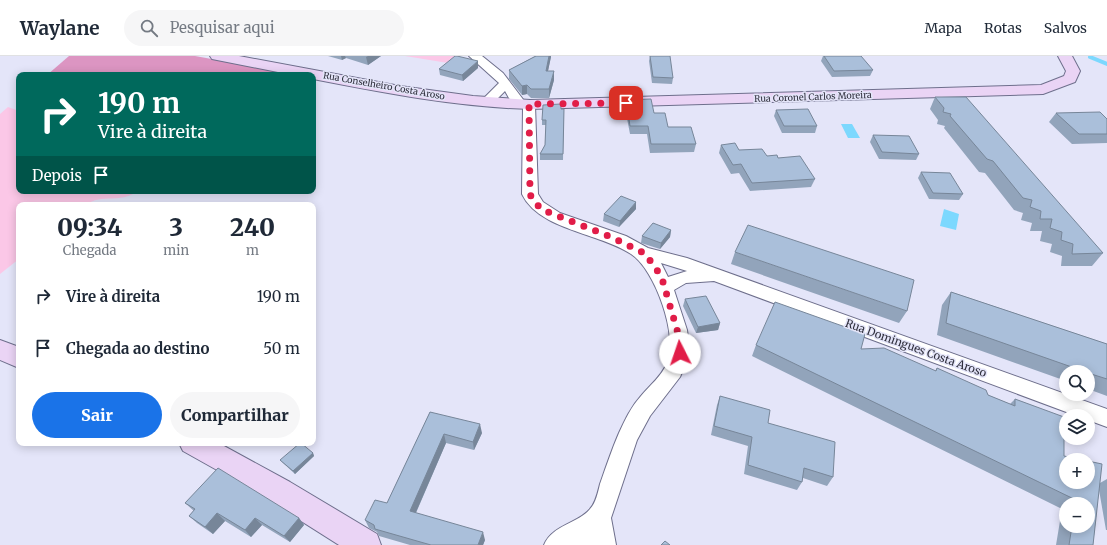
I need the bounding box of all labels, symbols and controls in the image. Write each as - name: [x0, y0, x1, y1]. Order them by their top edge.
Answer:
- search box: [124, 10, 404, 46]
- text: Waylane: [20, 16, 100, 40]
- icon: search: [138, 17, 160, 39]
- text: Pesquisar aqui: [170, 18, 275, 37]
- text: Mapa: [925, 19, 962, 37]
- text: Rotas: [984, 19, 1022, 37]
- text: Salvos: [1044, 19, 1087, 37]
- street label: Rua Conselheiro Costa Aroso: [322, 69, 446, 102]
- text: 190 m: [98, 85, 180, 121]
- pin: [609, 86, 643, 120]
- icon: right: [32, 88, 84, 140]
- street label: Rua Coronel Carlos Moreira: [754, 89, 872, 104]
- icon: arrive: [615, 92, 637, 114]
- text: Vire à direita: [98, 120, 207, 143]
- icon: arrive: [90, 164, 112, 186]
- text: Depois: [32, 166, 82, 185]
- text: 09:34: [57, 212, 122, 243]
- text: 3: [169, 212, 183, 243]
- text: 240: [230, 212, 275, 243]
- text: Chegada: [63, 242, 117, 259]
- text: min: [163, 242, 189, 259]
- text: m: [246, 242, 259, 259]
- icon: right: [32, 285, 54, 307]
- text: Vire à direita: [66, 287, 160, 306]
- text: 190 m: [257, 287, 300, 306]
- street label: Rua Domingues Costa Aroso: [843, 316, 989, 380]
- position arrow: [659, 332, 701, 374]
- icon: arrive: [32, 337, 54, 359]
- text: Chegada ao destino: [66, 339, 209, 358]
- text: 50 m: [263, 339, 300, 358]
- map controls: [1059, 365, 1095, 533]
- button: search: [1059, 365, 1095, 401]
- button: Sair: [32, 392, 162, 438]
- button: Compartilhar: [170, 392, 300, 438]
- button: layers: [1059, 409, 1095, 445]
- button: +: [1059, 453, 1095, 489]
- button: −: [1059, 497, 1095, 533]

